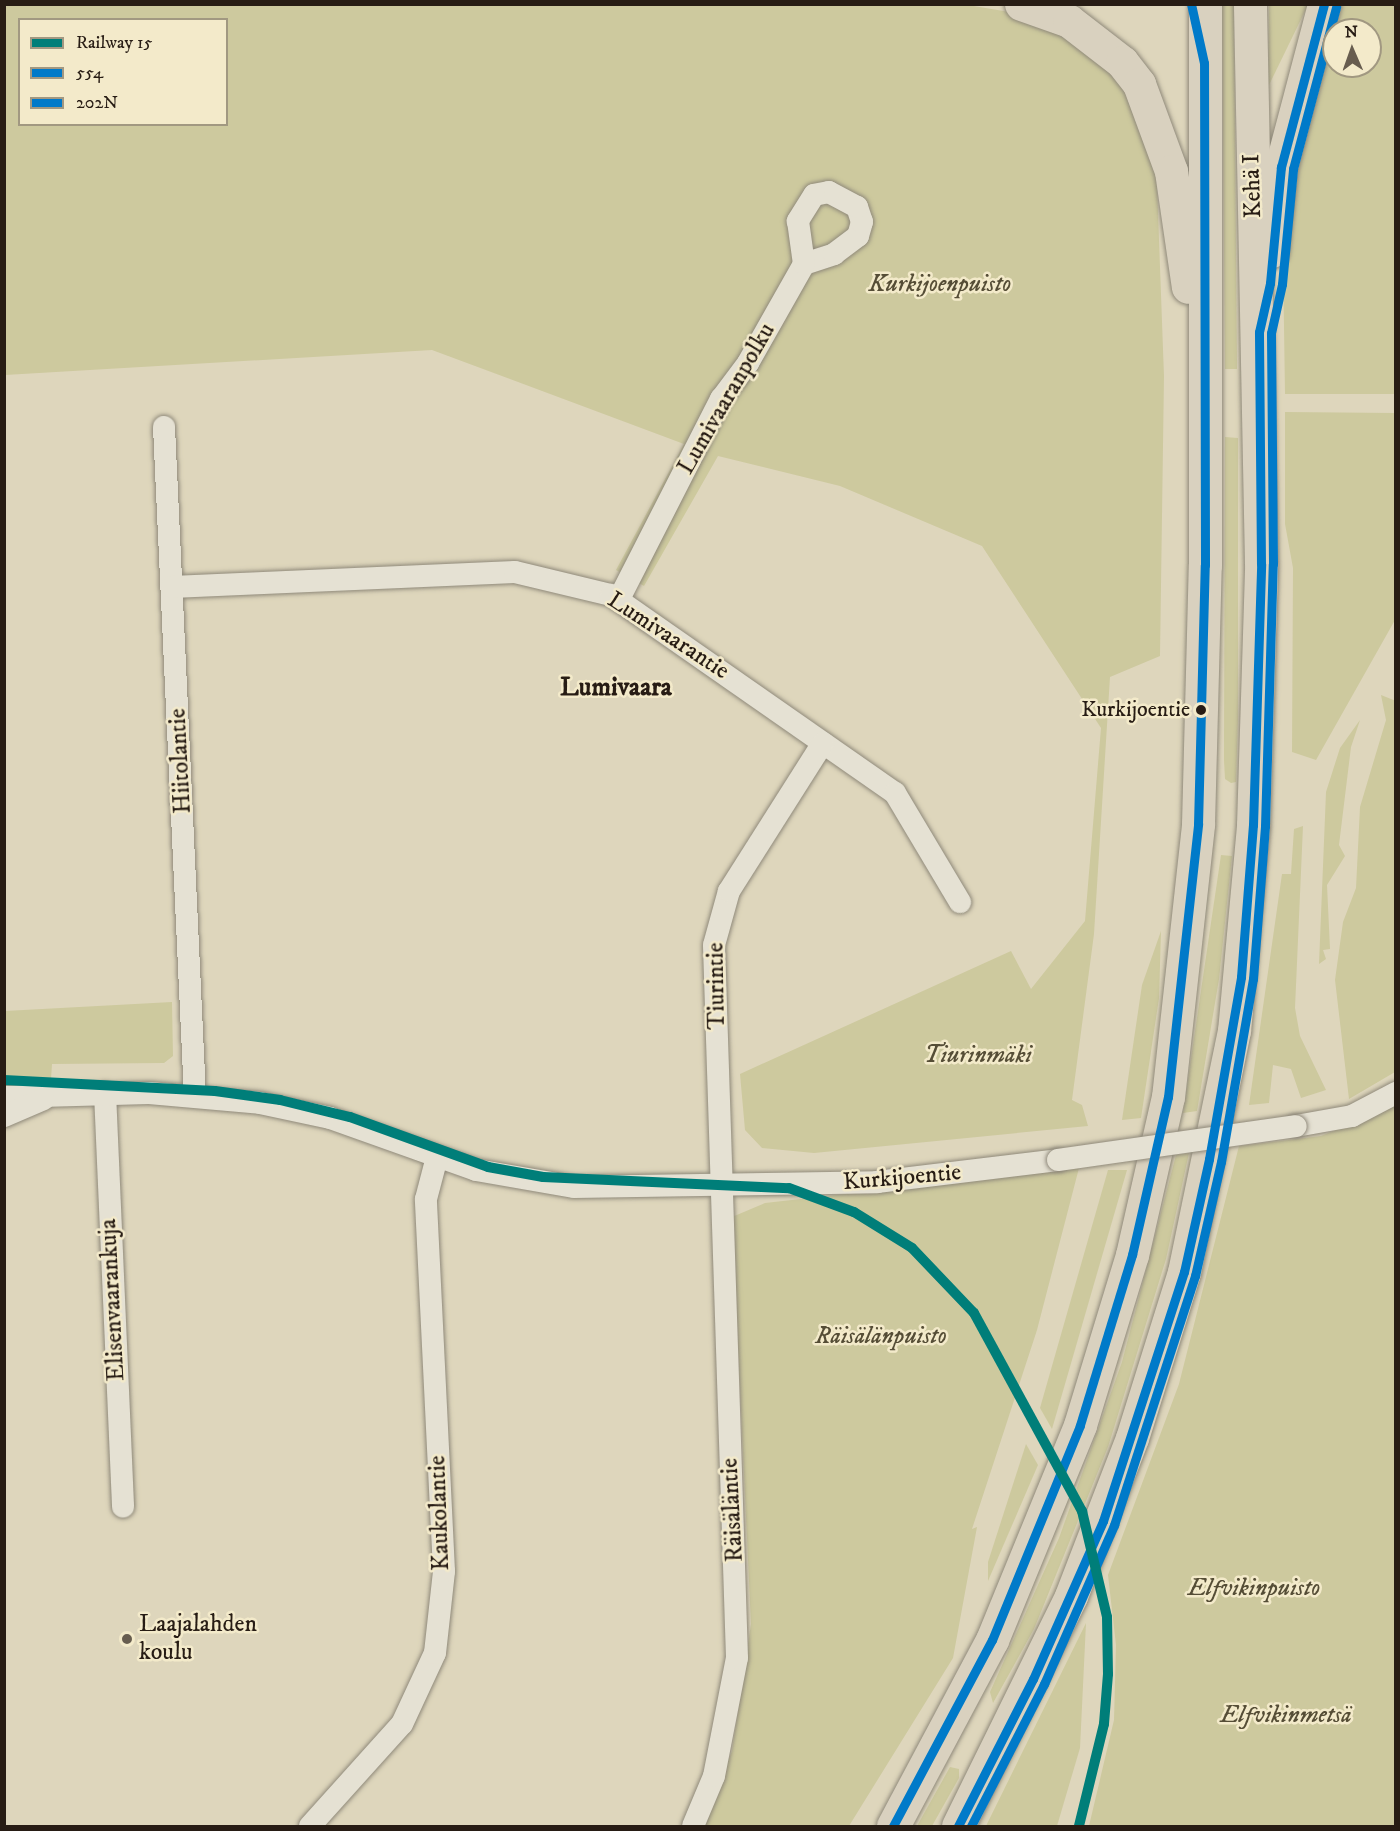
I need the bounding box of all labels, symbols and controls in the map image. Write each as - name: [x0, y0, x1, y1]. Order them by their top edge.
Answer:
- legend: [18, 18, 228, 126]
- north arrow: [1322, 18, 1382, 78]
- text: N: [1345, 22, 1358, 42]
- text: Railway 15: [76, 32, 152, 54]
- text: 554: [76, 62, 103, 84]
- text: 202N: [76, 92, 118, 114]
- street label: Kehä I: [1237, 153, 1269, 219]
- park label: Kurkijoenpuisto: [869, 271, 1011, 299]
- street label: Lumivaaranpolku: [672, 318, 782, 480]
- street label: Lumivaarantie: [602, 586, 734, 686]
- district label: Lumivaara: [560, 672, 672, 704]
- place label: Kurkijoentie: [1081, 697, 1190, 723]
- marker: Kurkijoentie: [1195, 704, 1207, 716]
- street label: Hiitolantie: [164, 708, 198, 814]
- street label: Tiurintie: [702, 942, 732, 1030]
- park label: Tiurinmäki: [924, 1042, 1032, 1070]
- street label: Kurkijoentie: [842, 1158, 962, 1198]
- street label: Elisenvaarankuja: [94, 1218, 132, 1382]
- park label: Räisälänpuisto: [815, 1323, 947, 1351]
- street label: Kaukolantie: [424, 1455, 456, 1571]
- street label: Räisäläntie: [716, 1457, 750, 1563]
- park label: Elfvikinpuisto: [1188, 1575, 1320, 1603]
- place label: Laajalahden koulu: [139, 1611, 257, 1667]
- marker: Laajalahden koulu: [120, 1632, 134, 1646]
- park label: Elfvikinmetsä: [1220, 1702, 1352, 1730]

